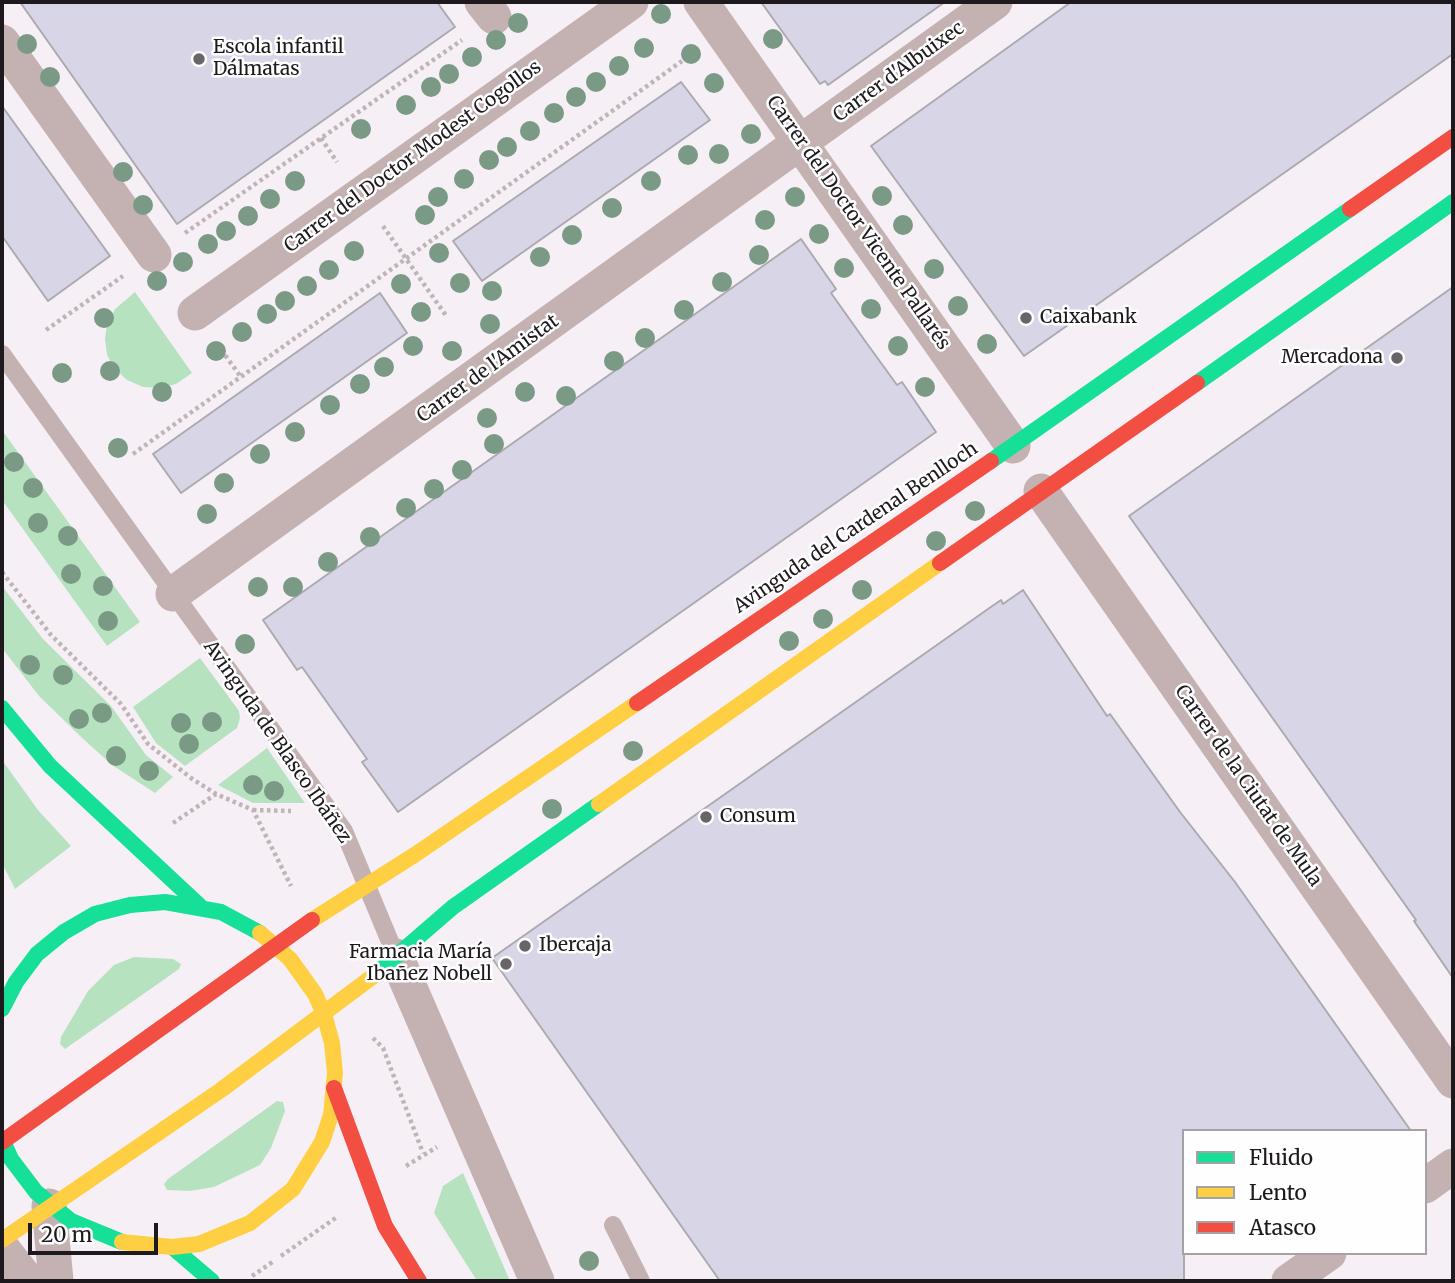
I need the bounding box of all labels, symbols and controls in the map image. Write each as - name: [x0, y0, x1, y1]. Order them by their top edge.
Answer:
- street label: Carrer d'Albuixec: [829, 17, 969, 127]
- place label: Escola infantil Dálmatas: [213, 37, 344, 81]
- marker: Escola infantil Dálmatas: [191, 51, 207, 67]
- street label: Carrer del Doctor Modest Cogollos: [280, 56, 546, 258]
- street label: Carrer del Doctor Vicente Pallarés: [761, 92, 955, 354]
- place label: Caixabank: [1040, 307, 1137, 329]
- street label: Carrer de l'Amistat: [413, 310, 563, 428]
- marker: Caixabank: [1018, 310, 1034, 326]
- place label: Mercadona: [1281, 347, 1383, 369]
- marker: Mercadona: [1389, 350, 1405, 366]
- street label: Avinguda del Cardenal Benlloch: [730, 438, 982, 618]
- street label: Avinguda de Blasco Ibáñez: [198, 636, 356, 848]
- street label: Carrer de la Ciutat de Mula: [1170, 681, 1326, 891]
- place label: Consum: [720, 806, 796, 828]
- marker: Consum: [698, 809, 714, 825]
- place label: Ibercaja: [539, 935, 611, 957]
- marker: Ibercaja: [517, 938, 533, 954]
- place label: Farmacia María Ibañez Nobell: [349, 942, 492, 986]
- marker: Farmacia María Ibañez Nobell: [498, 956, 514, 972]
- legend: [1182, 1129, 1427, 1255]
- text: Fluido: [1249, 1144, 1313, 1171]
- text: Lento: [1249, 1179, 1307, 1206]
- scale bar: [32, 1210, 161, 1254]
- text: Atasco: [1249, 1214, 1316, 1241]
- text: 20 m: [41, 1221, 92, 1248]

